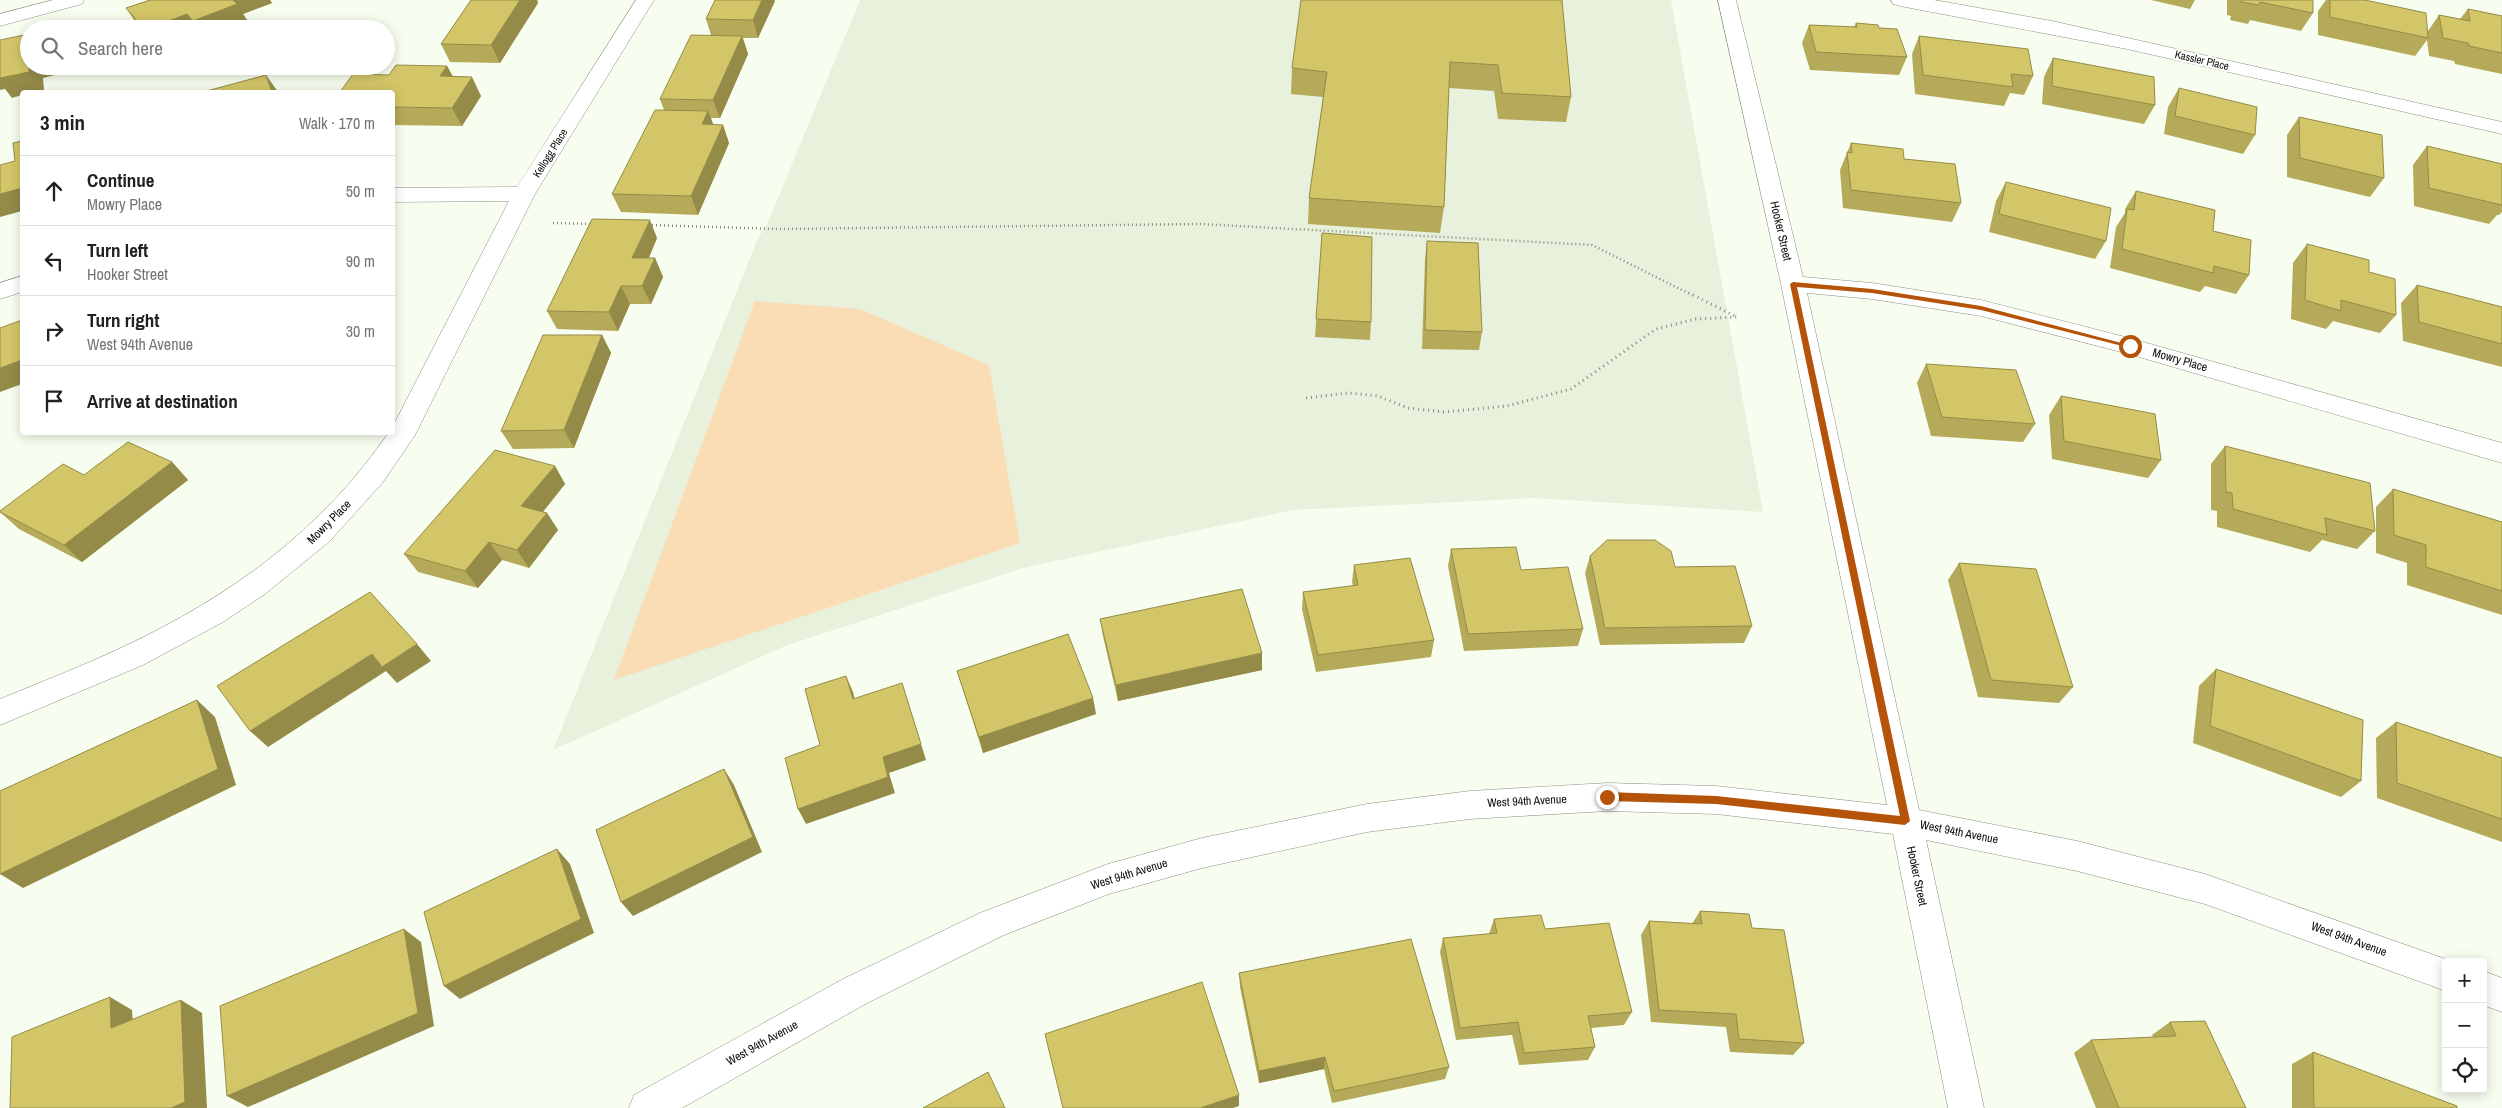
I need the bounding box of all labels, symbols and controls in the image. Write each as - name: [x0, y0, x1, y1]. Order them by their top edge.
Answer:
- search box: [20, 20, 395, 75]
- icon: search: [38, 34, 66, 62]
- text: Search here: [78, 35, 163, 61]
- street label: Kassler Place: [2174, 47, 2230, 73]
- text: 3 min: [40, 108, 85, 137]
- text: Walk · 170 m: [299, 112, 375, 134]
- street label: Kellogg Place: [529, 126, 571, 180]
- text: Continue: [87, 167, 155, 193]
- icon: ahead: [40, 177, 68, 205]
- text: 50 m: [346, 180, 375, 202]
- text: Mowry Place: [87, 193, 162, 215]
- street label: Hooker Street: [1766, 200, 1796, 263]
- text: Turn left: [87, 237, 148, 263]
- icon: left: [40, 247, 68, 275]
- text: 90 m: [346, 250, 375, 272]
- text: Hooker Street: [87, 263, 168, 285]
- text: Turn right: [87, 307, 159, 333]
- icon: right: [40, 317, 68, 345]
- text: 30 m: [346, 320, 375, 342]
- text: West 94th Avenue: [87, 333, 193, 355]
- route start: [2119, 335, 2142, 358]
- street label: Mowry Place: [2151, 345, 2209, 375]
- icon: arrive: [40, 387, 68, 415]
- text: Arrive at destination: [87, 388, 238, 414]
- street label: Mowry Place: [303, 496, 355, 548]
- route end: [1596, 786, 1619, 809]
- street label: West 94th Avenue: [1487, 791, 1567, 811]
- street label: West 94th Avenue: [1918, 817, 2000, 847]
- street label: Hooker Street: [1903, 845, 1931, 908]
- street label: West 94th Avenue: [1089, 855, 1169, 893]
- street label: West 94th Avenue: [2309, 918, 2389, 960]
- map controls: [2442, 958, 2487, 1093]
- button: +: [2442, 958, 2487, 1003]
- button: −: [2442, 1003, 2487, 1048]
- street label: West 94th Avenue: [723, 1017, 801, 1069]
- button: locate: [2442, 1048, 2487, 1093]

